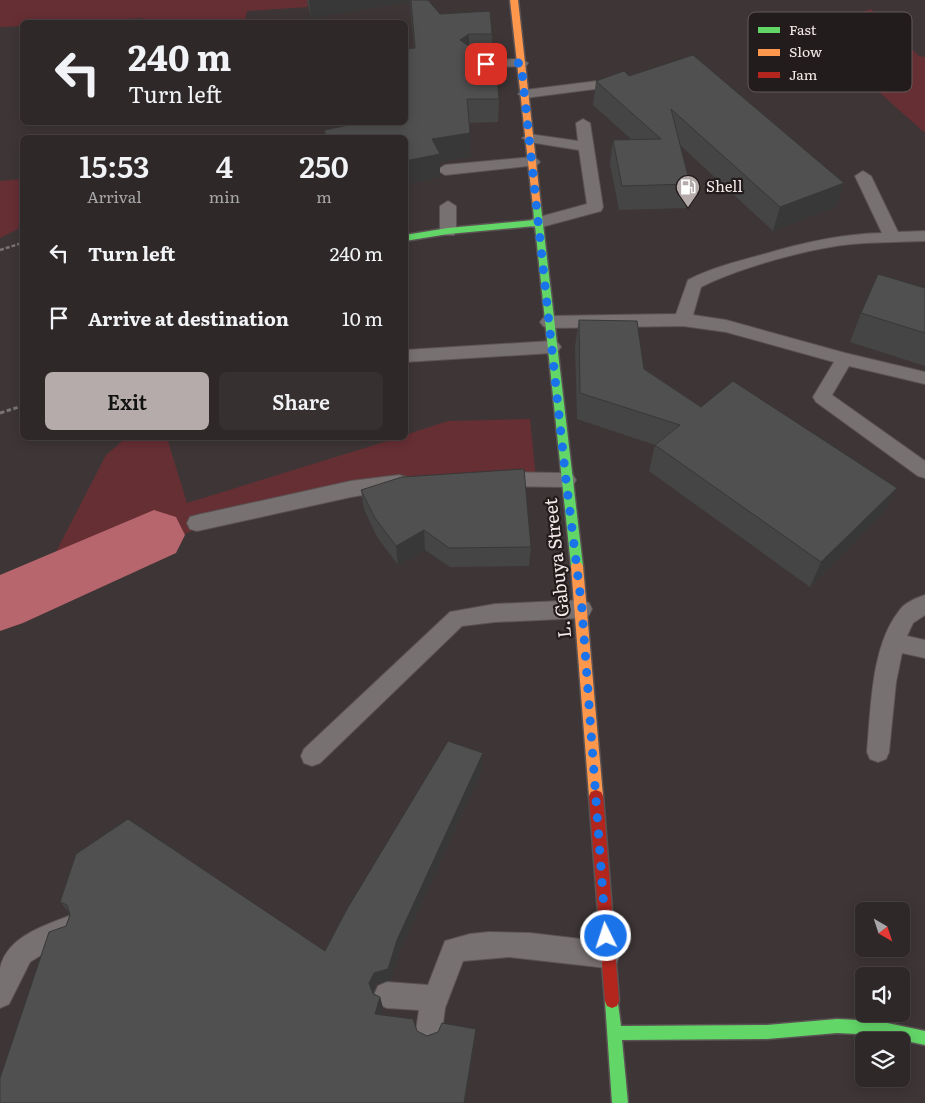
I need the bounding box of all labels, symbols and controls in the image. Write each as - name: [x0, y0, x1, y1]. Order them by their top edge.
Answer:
- legend: [748, 12, 912, 92]
- text: Fast: [789, 19, 817, 39]
- text: 240 m: [128, 30, 231, 82]
- icon: left: [45, 40, 110, 105]
- text: Slow: [789, 41, 822, 61]
- pin: [465, 43, 507, 85]
- icon: arrive: [472, 50, 500, 78]
- text: Jam: [789, 64, 818, 84]
- text: Turn left: [128, 77, 222, 110]
- text: 15:53: [79, 143, 150, 187]
- text: 4: [216, 143, 233, 187]
- text: 250: [299, 143, 349, 187]
- fuel station icon: Shell: [675, 174, 701, 208]
- place label: Shell: [706, 174, 742, 197]
- text: Arrival: [87, 184, 142, 208]
- text: min: [209, 184, 240, 208]
- text: m: [316, 184, 332, 208]
- icon: left: [45, 239, 73, 267]
- text: Turn left: [88, 239, 175, 267]
- text: 240 m: [330, 239, 383, 267]
- icon: arrive: [45, 304, 73, 332]
- text: Arrive at destination: [88, 304, 289, 332]
- text: 10 m: [342, 304, 383, 332]
- button: Exit: [45, 372, 209, 430]
- button: Share: [219, 372, 383, 430]
- street label: L. Gabuya Street: [536, 496, 577, 639]
- north arrow: [855, 902, 910, 958]
- map controls: [855, 902, 910, 1087]
- position arrow: [579, 909, 631, 961]
- button: sound: [855, 967, 910, 1022]
- button: layers: [855, 1032, 910, 1087]

